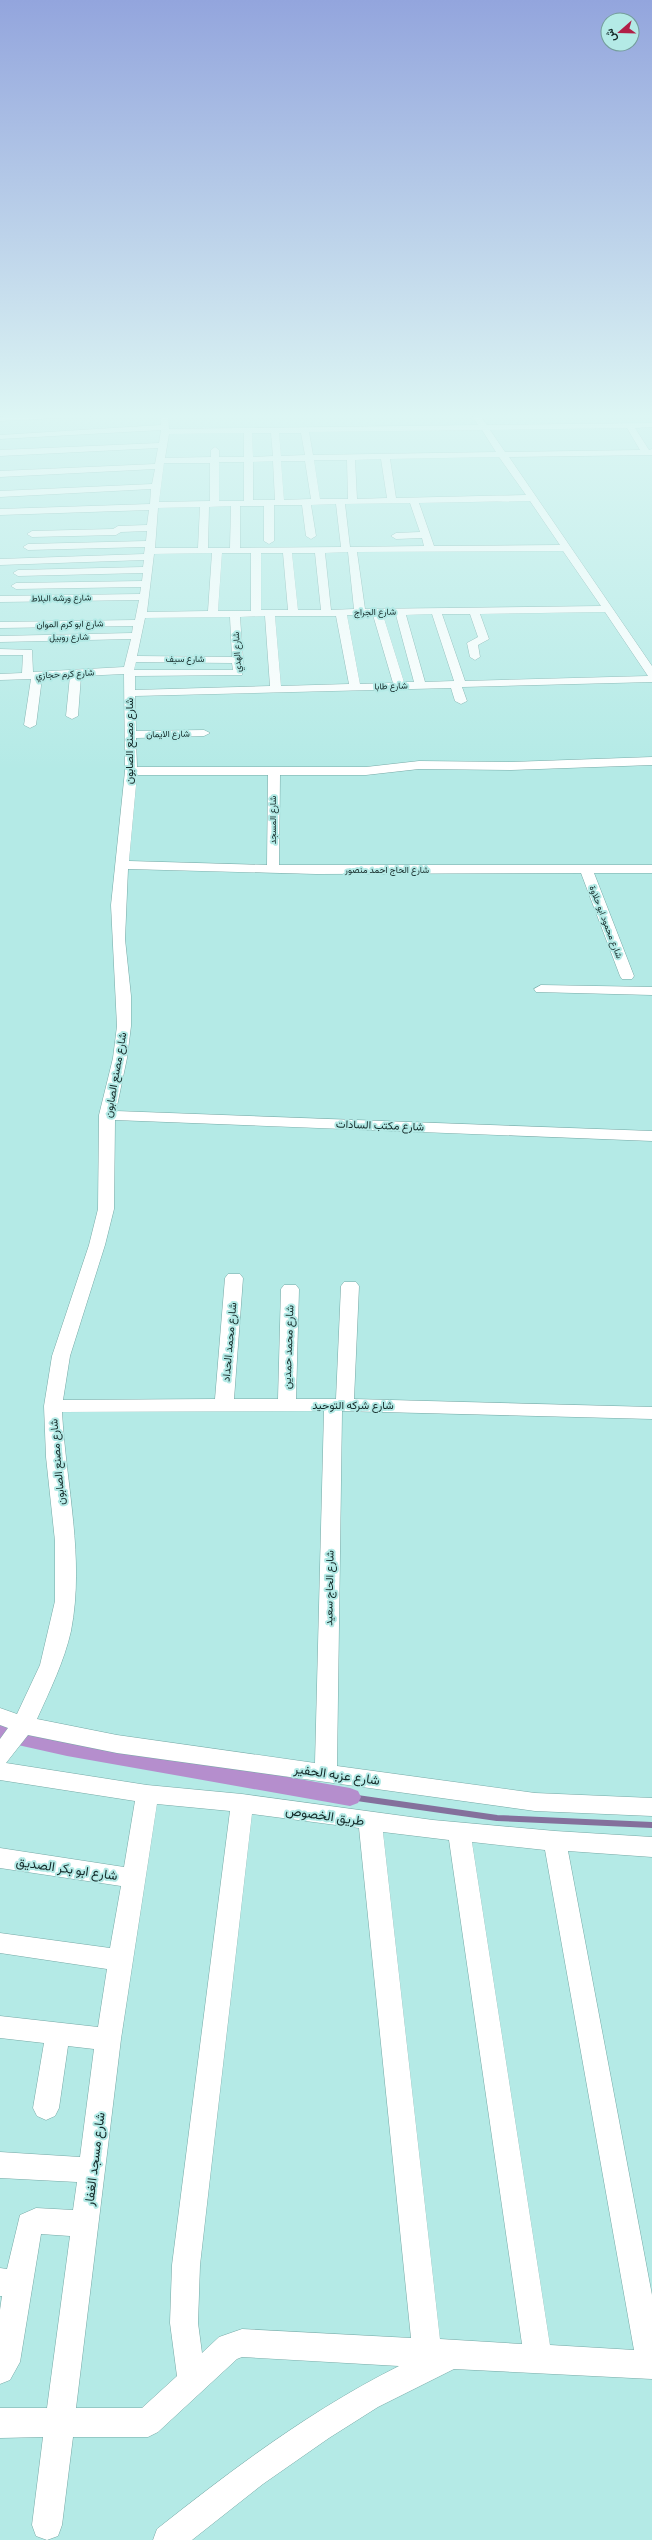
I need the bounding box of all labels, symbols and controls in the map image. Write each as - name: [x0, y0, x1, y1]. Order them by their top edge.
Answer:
- north arrow: [600, 12, 640, 52]
- text: ش: [603, 26, 620, 44]
- street label: شارع ورشه البلاط: [31, 592, 91, 605]
- street label: شارع الجراج: [354, 607, 396, 618]
- street label: شارع ابو كرم الموان: [36, 618, 104, 631]
- street label: شارع الهدي: [231, 631, 245, 672]
- street label: شارع روبيل: [49, 632, 89, 643]
- street label: شارع سيف: [166, 654, 204, 665]
- street label: شارع كرم حجازي: [36, 667, 95, 683]
- street label: شارع طابا: [374, 680, 408, 693]
- street label: شارع مصنع الصابون: [123, 697, 137, 784]
- street label: شارع الايمان: [146, 729, 190, 740]
- street label: شارع المسجد: [268, 796, 279, 844]
- street label: شارع الحاج احمد منصور: [344, 865, 429, 876]
- street label: شارع محمود ابو حلاوة: [587, 884, 625, 960]
- street label: شارع مصنع الصابون: [102, 1031, 130, 1119]
- street label: شارع مكتب السادات: [336, 1117, 425, 1135]
- street label: شارع محمد الحداد: [220, 1301, 240, 1382]
- street label: شارع محمد حمدين: [281, 1304, 297, 1389]
- street label: شارع شركه التوحيد: [312, 1399, 394, 1413]
- street label: شارع مصنع الصابون: [47, 1418, 69, 1506]
- street label: شارع الحاج سعيد: [322, 1550, 338, 1626]
- street label: شارع عزبه الحفير: [292, 1762, 381, 1790]
- street label: طريق الخصوص: [284, 1804, 365, 1830]
- street label: شارع ابو بكر الصديق: [15, 1855, 119, 1885]
- street label: شارع مسجد الغفار: [82, 2111, 110, 2208]

